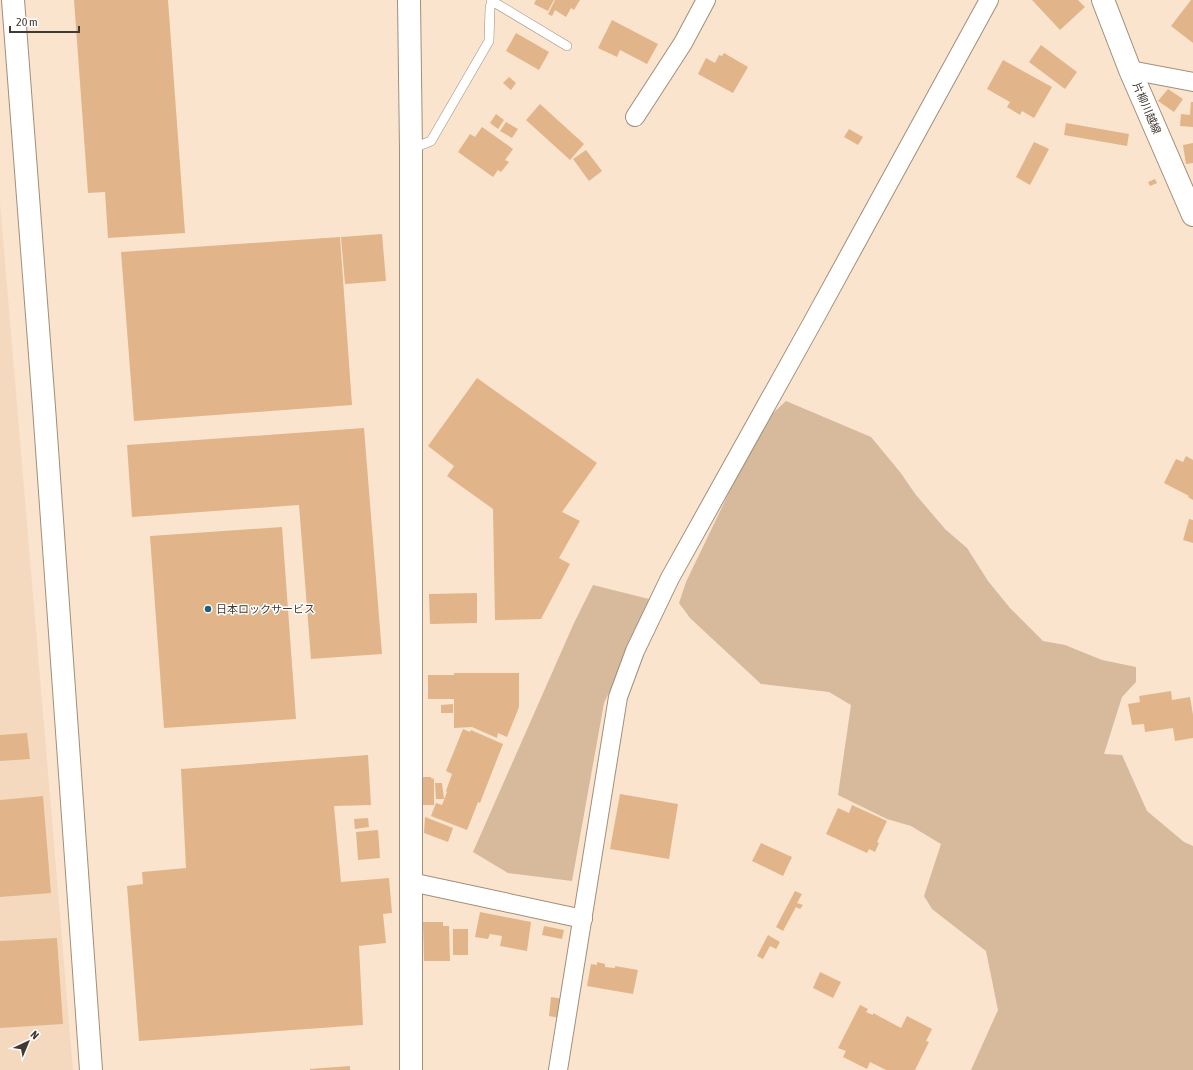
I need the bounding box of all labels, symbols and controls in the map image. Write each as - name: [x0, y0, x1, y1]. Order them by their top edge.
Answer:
- scale bar: [10, 8, 79, 34]
- text: 20 m: [16, 15, 38, 29]
- street label: 片柳川越線: [1131, 80, 1163, 136]
- place label: 日本ロックサービス: [216, 603, 315, 615]
- marker: 日本ロックサービス: [203, 604, 213, 614]
- north arrow: [8, 1022, 48, 1062]
- text: N: [28, 1028, 41, 1041]

